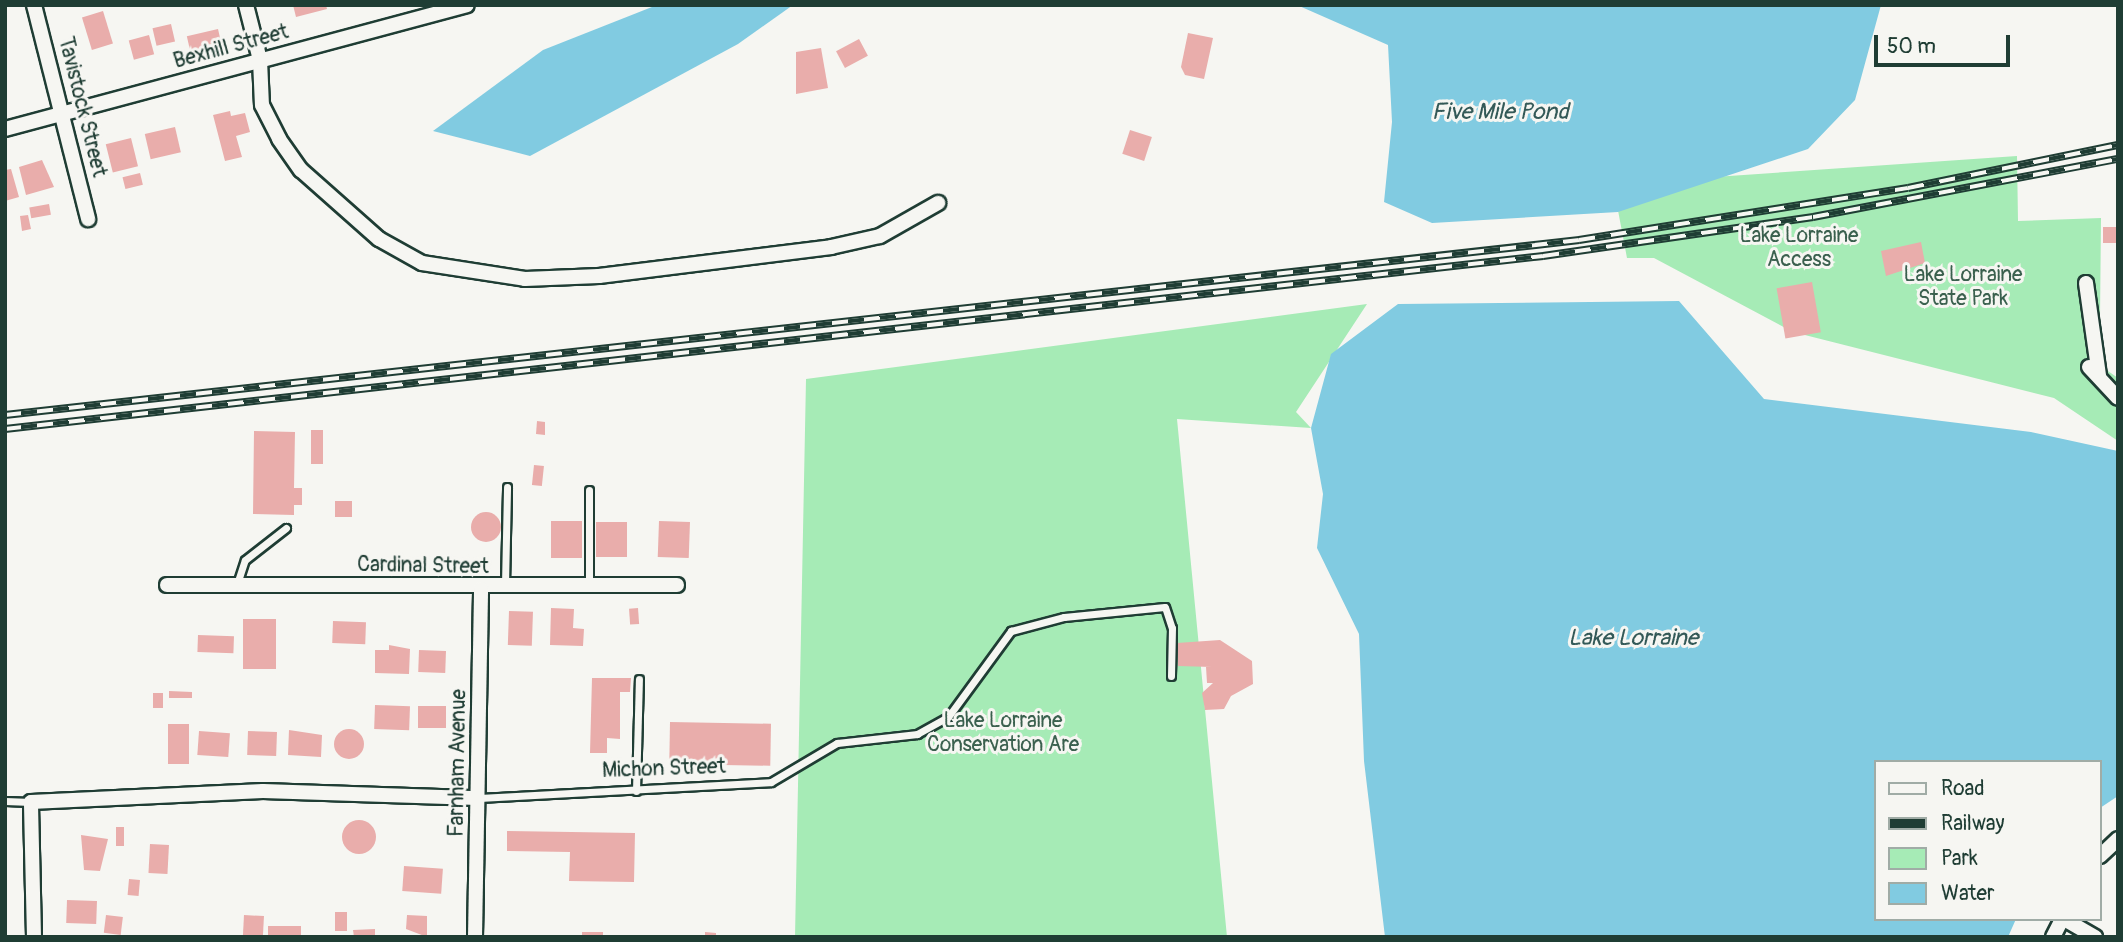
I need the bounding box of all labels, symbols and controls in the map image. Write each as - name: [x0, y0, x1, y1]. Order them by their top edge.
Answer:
- street label: Bexhill Street: [171, 20, 291, 74]
- scale bar: [1878, 21, 2014, 65]
- text: 50 m: [1887, 33, 1936, 60]
- street label: Tavistock Street: [52, 34, 112, 180]
- water label: Five Mile Pond: [1432, 98, 1568, 126]
- park label: Lake Lorraine Access: [1740, 223, 1858, 273]
- park label: Lake Lorraine State Park: [1904, 262, 2022, 312]
- street label: Cardinal Street: [357, 552, 489, 580]
- water label: Lake Lorraine: [1568, 624, 1698, 652]
- street label: Farnham Avenue: [444, 689, 472, 837]
- park label: Lake Lorraine Conservation Are: [927, 708, 1079, 758]
- street label: Michon Street: [602, 754, 726, 784]
- legend: [1874, 760, 2102, 921]
- text: Road: [1941, 775, 1985, 802]
- text: Railway: [1941, 810, 2005, 837]
- text: Park: [1941, 845, 1978, 872]
- text: Water: [1941, 880, 1994, 907]

